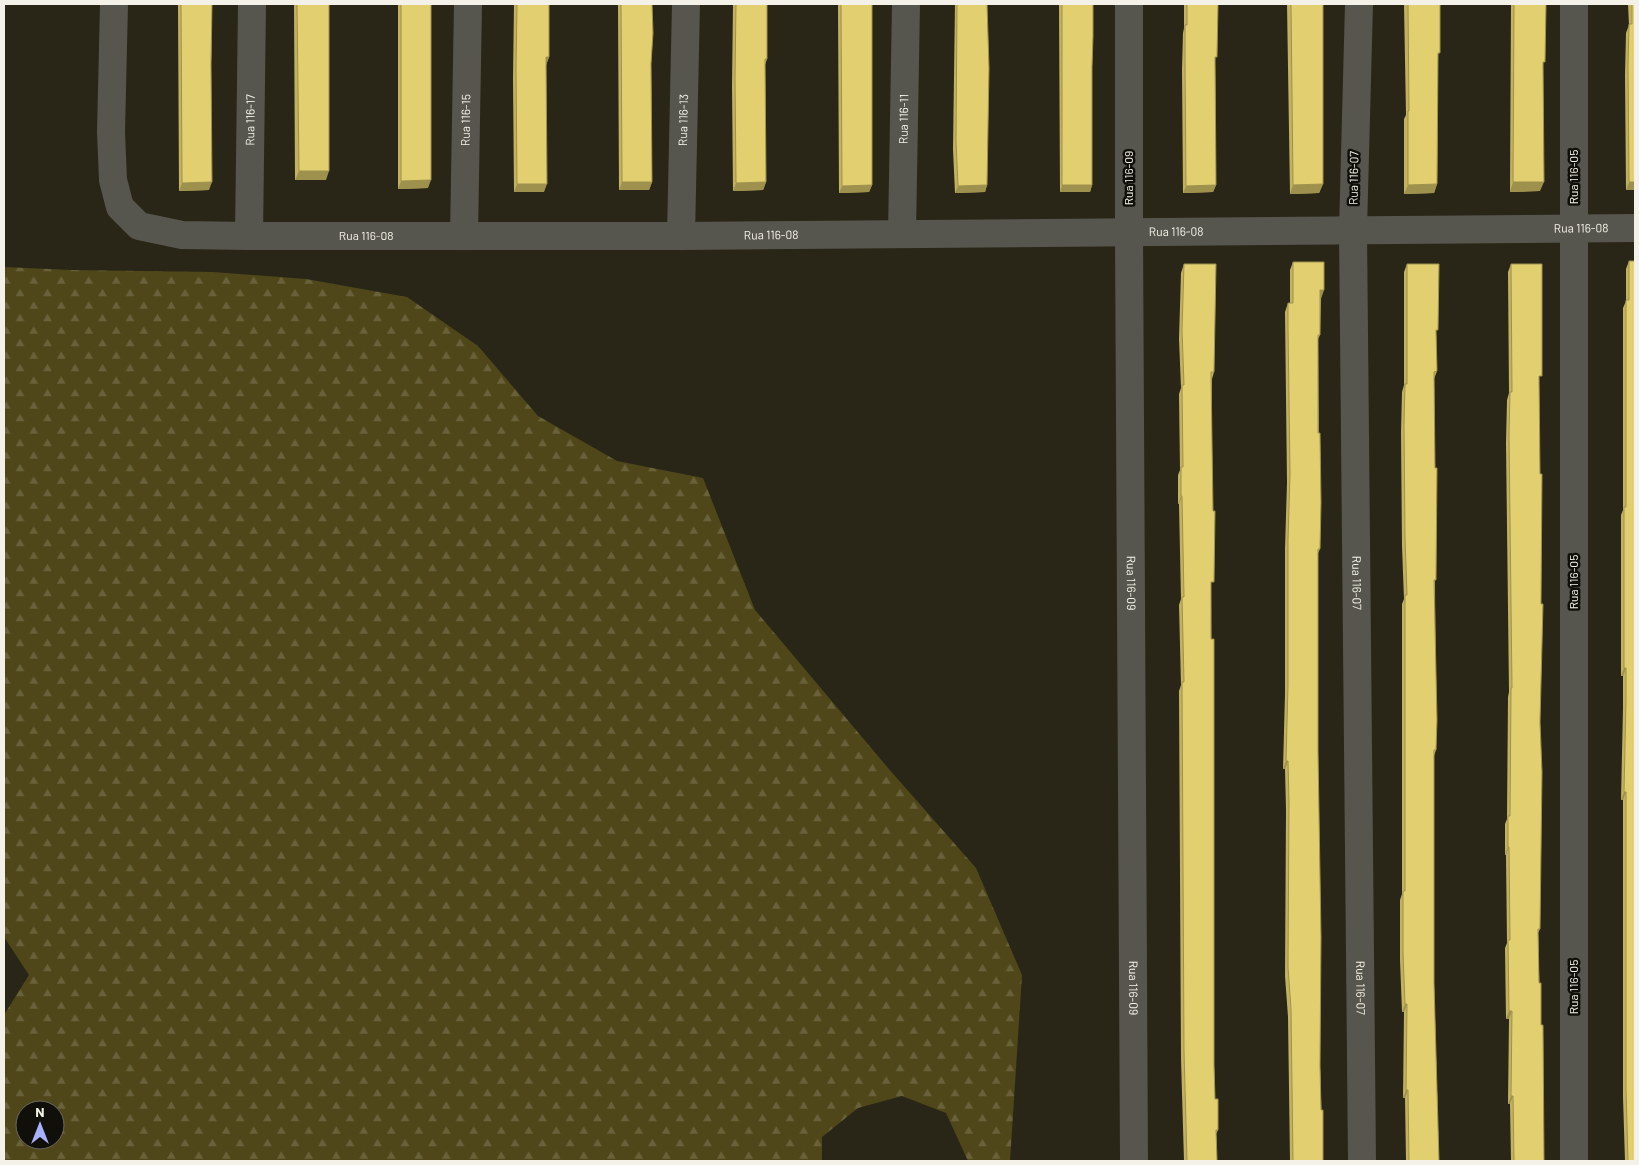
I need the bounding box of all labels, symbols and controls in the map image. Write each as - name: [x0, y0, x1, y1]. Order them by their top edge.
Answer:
- street label: Rua 116-17: [242, 94, 257, 146]
- street label: Rua 116-15: [458, 94, 472, 146]
- street label: Rua 116-13: [675, 94, 690, 146]
- street label: Rua 116-11: [896, 94, 910, 144]
- street label: Rua 116-07: [1346, 150, 1360, 205]
- street label: Rua 116-05: [1566, 150, 1580, 204]
- street label: Rua 116-09: [1121, 151, 1135, 205]
- street label: Rua 116-08: [1554, 220, 1609, 235]
- street label: Rua 116-08: [1149, 224, 1204, 238]
- street label: Rua 116-08: [744, 227, 799, 241]
- street label: Rua 116-08: [339, 228, 394, 242]
- street label: Rua 116-05: [1566, 555, 1580, 609]
- street label: Rua 116-09: [1125, 556, 1139, 610]
- street label: Rua 116-07: [1350, 556, 1365, 610]
- street label: Rua 116-05: [1566, 960, 1580, 1014]
- street label: Rua 116-09: [1127, 961, 1141, 1015]
- street label: Rua 116-07: [1354, 961, 1369, 1015]
- north arrow: [15, 1100, 65, 1150]
- text: N: [35, 1103, 45, 1120]

